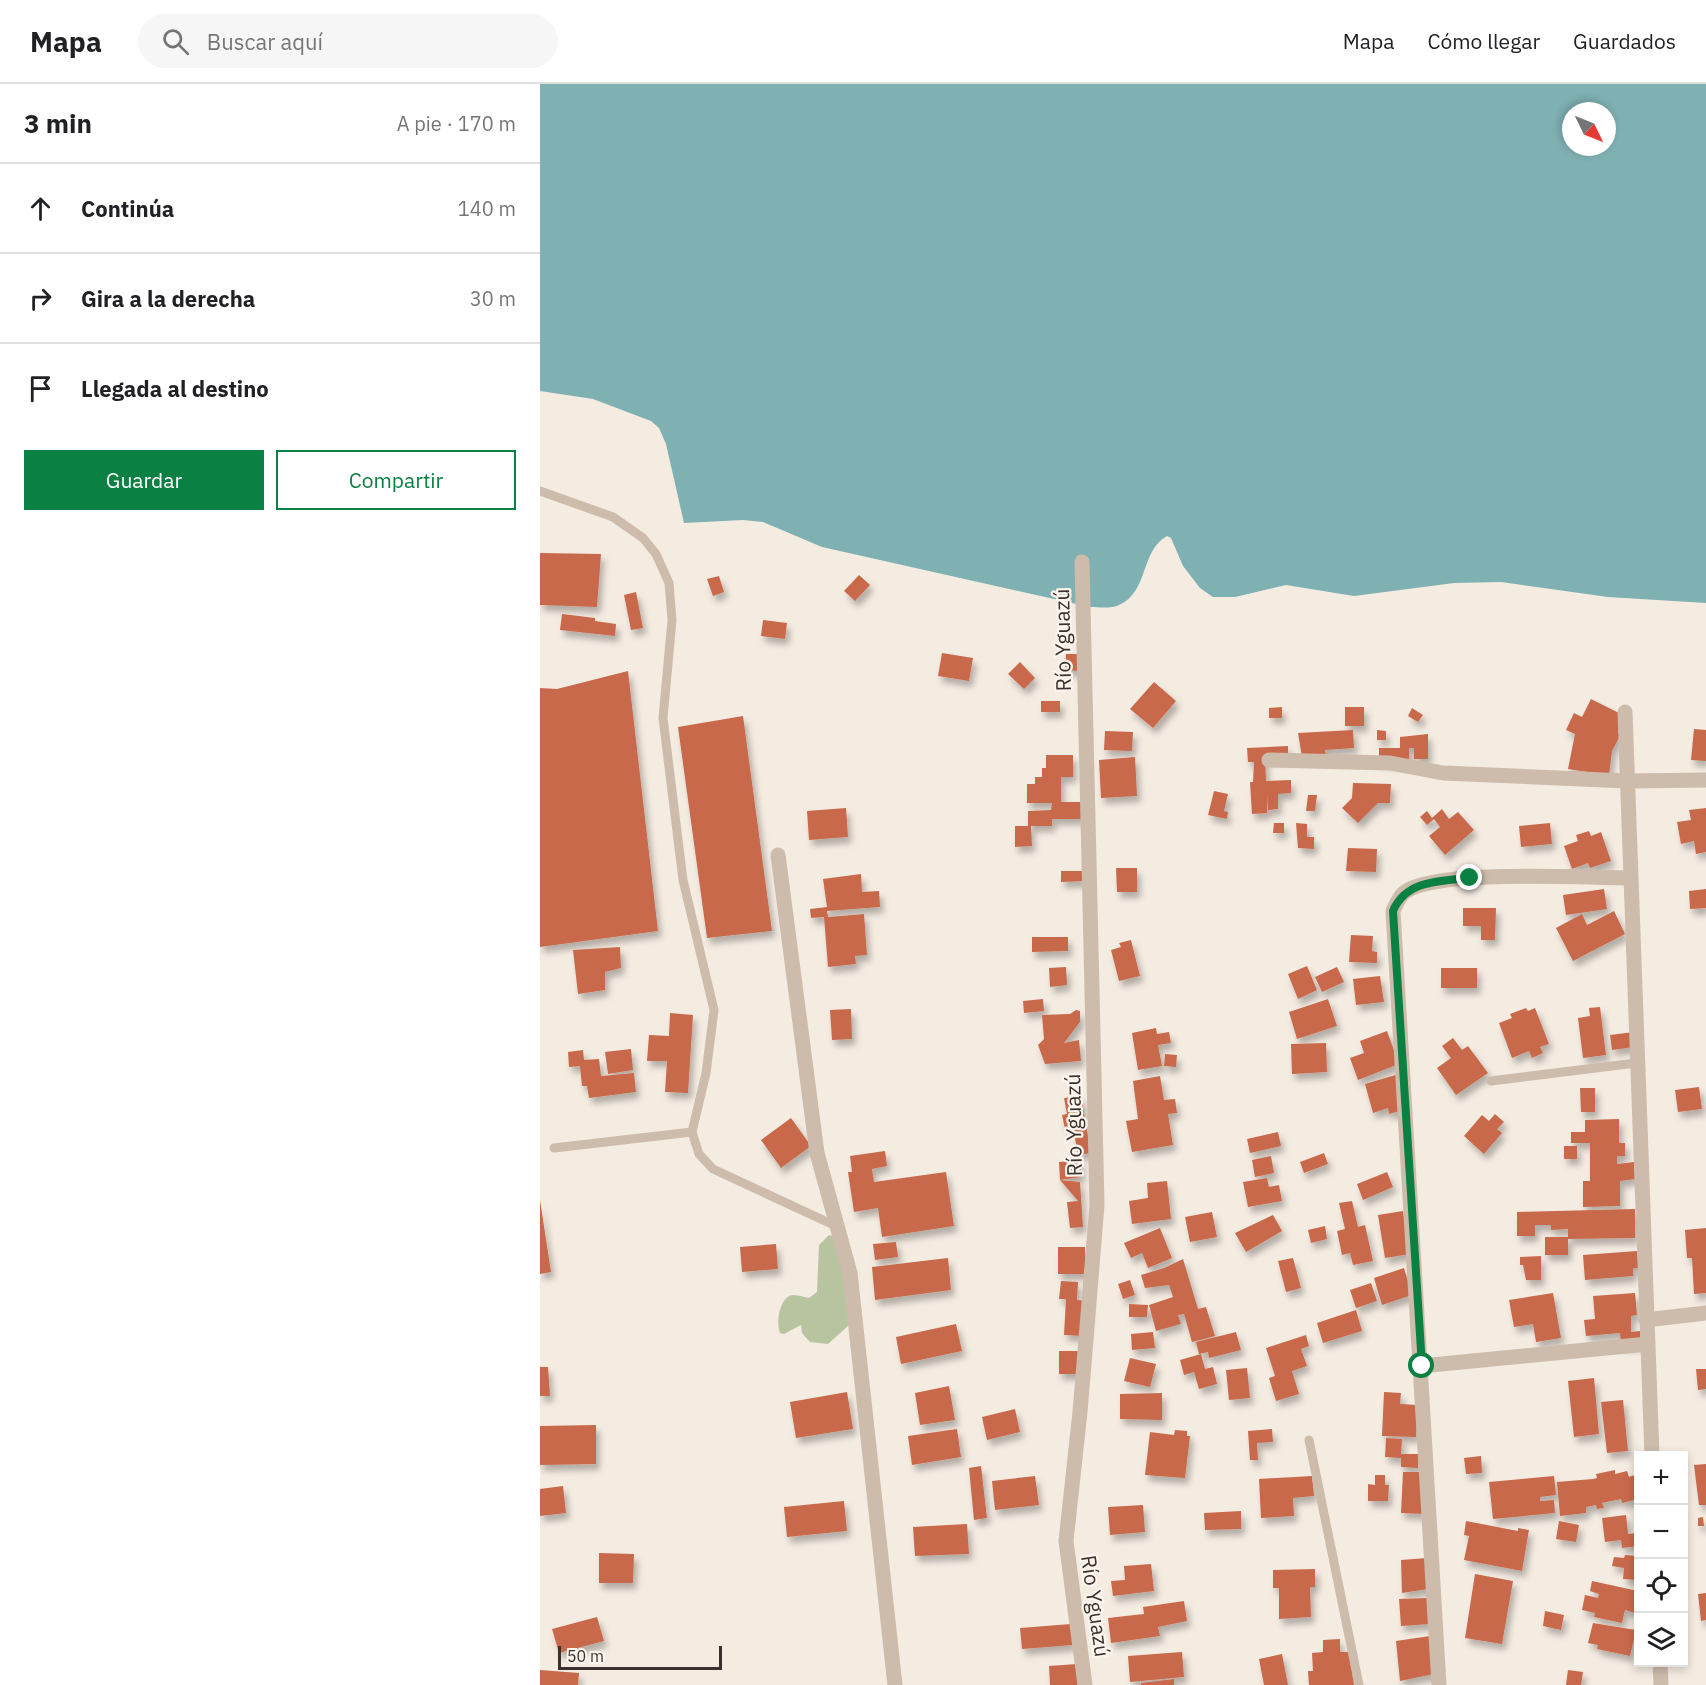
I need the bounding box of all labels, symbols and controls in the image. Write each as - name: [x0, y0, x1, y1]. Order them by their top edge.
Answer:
- search box: [138, 14, 558, 68]
- text: Mapa: [30, 23, 102, 60]
- icon: search: [159, 25, 192, 58]
- text: Buscar aquí: [207, 27, 323, 56]
- text: Mapa: [1343, 27, 1394, 55]
- text: Cómo llegar: [1427, 27, 1540, 55]
- text: Guardados: [1573, 27, 1676, 55]
- north arrow: [1562, 102, 1616, 156]
- text: 3 min: [24, 106, 92, 140]
- text: A pie · 170 m: [397, 110, 516, 137]
- icon: ahead: [24, 192, 57, 225]
- text: Continúa: [81, 194, 174, 223]
- text: 140 m: [458, 195, 516, 222]
- icon: right: [24, 282, 57, 315]
- text: Gira a la derecha: [81, 284, 255, 313]
- text: 30 m: [470, 285, 516, 312]
- icon: arrive: [24, 372, 57, 405]
- text: Llegada al destino: [81, 374, 269, 403]
- button: Guardar: [24, 450, 264, 510]
- button: Compartir: [276, 450, 516, 510]
- street label: Río Yguazú: [1047, 589, 1077, 692]
- route end: [1456, 864, 1482, 890]
- street label: Río Yguazú: [1058, 1074, 1088, 1177]
- route start: [1408, 1352, 1434, 1378]
- map controls: [1634, 1451, 1688, 1667]
- button: +: [1634, 1451, 1688, 1505]
- button: −: [1634, 1505, 1688, 1559]
- street label: Río Yguazú: [1075, 1553, 1117, 1659]
- button: locate: [1634, 1559, 1688, 1613]
- button: layers: [1634, 1613, 1688, 1667]
- scale bar: [558, 1643, 722, 1670]
- text: 50 m: [567, 1646, 604, 1666]

